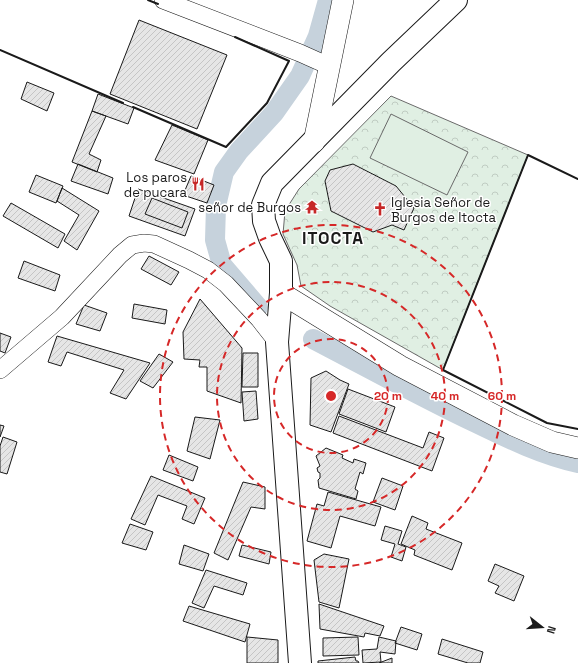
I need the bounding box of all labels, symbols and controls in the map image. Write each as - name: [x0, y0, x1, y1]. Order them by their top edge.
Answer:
- place label: Los paros de pucara: [124, 169, 188, 201]
- restaurant icon: Los paros de pucara: [190, 176, 206, 192]
- place label: Iglesia Señor de Burgos de Itocta: [391, 194, 497, 226]
- place label: señor de Burgos: [198, 199, 301, 216]
- temple icon: señor de Burgos: [304, 199, 320, 215]
- church icon: Iglesia Señor de Burgos de Itocta: [372, 201, 388, 217]
- district label: ITOCTA: [302, 227, 364, 249]
- text: 20 m: [374, 388, 402, 404]
- text: 40 m: [431, 388, 459, 404]
- text: 60 m: [488, 388, 516, 404]
- centre of rings: [324, 389, 338, 403]
- north arrow: [522, 607, 562, 647]
- text: N: [544, 624, 559, 635]

